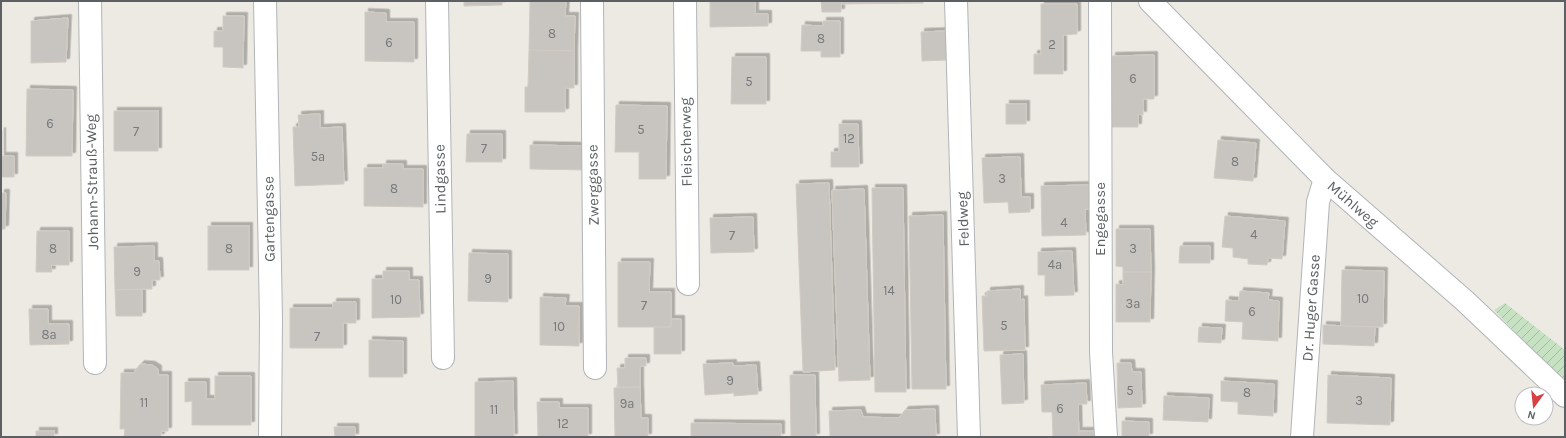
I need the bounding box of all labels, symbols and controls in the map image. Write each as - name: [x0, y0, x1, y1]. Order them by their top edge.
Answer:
- house number: 8: [548, 26, 556, 41]
- house number: 8: [817, 31, 825, 46]
- house number: 6: [385, 35, 393, 50]
- house number: 2: [1048, 37, 1056, 52]
- house number: 6: [1129, 71, 1137, 86]
- house number: 5: [745, 74, 753, 89]
- street label: Fleischerweg: [676, 97, 696, 187]
- street label: Johann-Strauß-Weg: [82, 113, 102, 250]
- house number: 6: [46, 116, 54, 131]
- house number: 5: [637, 122, 645, 137]
- house number: 7: [133, 124, 139, 139]
- house number: 12: [843, 131, 855, 146]
- house number: 7: [481, 141, 487, 156]
- street label: Lindgasse: [430, 144, 450, 214]
- street label: Zwerggasse: [583, 144, 603, 226]
- house number: 5a: [311, 149, 325, 164]
- house number: 8: [1231, 154, 1239, 169]
- house number: 3: [998, 171, 1006, 186]
- street label: Gartengasse: [259, 176, 279, 262]
- street label: Mühlweg: [1324, 177, 1383, 232]
- house number: 8: [390, 181, 398, 196]
- street label: Engegasse: [1091, 182, 1109, 256]
- street label: Feldweg: [953, 191, 973, 247]
- house number: 4: [1060, 215, 1068, 230]
- house number: 4: [1250, 227, 1258, 242]
- house number: 7: [729, 228, 735, 243]
- house number: 8: [49, 241, 57, 256]
- house number: 8: [225, 241, 233, 256]
- house number: 3: [1129, 241, 1137, 256]
- street label: Dr. Huger Gasse: [1298, 254, 1324, 362]
- house number: 4a: [1048, 257, 1062, 272]
- house number: 9: [133, 264, 141, 279]
- house number: 9: [484, 271, 492, 286]
- house number: 14: [883, 283, 895, 298]
- house number: 10: [1357, 291, 1369, 306]
- house number: 10: [390, 292, 402, 307]
- house number: 3a: [1126, 296, 1140, 311]
- house number: 7: [641, 298, 647, 313]
- house number: 6: [1248, 304, 1256, 319]
- house number: 5: [1000, 318, 1008, 333]
- house number: 10: [553, 319, 565, 334]
- house number: 8a: [41, 327, 57, 342]
- house number: 7: [314, 329, 320, 344]
- house number: 9: [726, 373, 734, 388]
- house number: 5: [1126, 383, 1134, 398]
- house number: 8: [1243, 385, 1251, 400]
- north arrow: [1514, 386, 1554, 426]
- house number: 3: [1355, 393, 1363, 408]
- house number: 11: [140, 395, 148, 410]
- house number: 9a: [620, 396, 634, 411]
- house number: 6: [1056, 401, 1064, 416]
- house number: 11: [490, 402, 498, 417]
- text: N: [1526, 408, 1537, 422]
- house number: 12: [557, 416, 569, 431]

